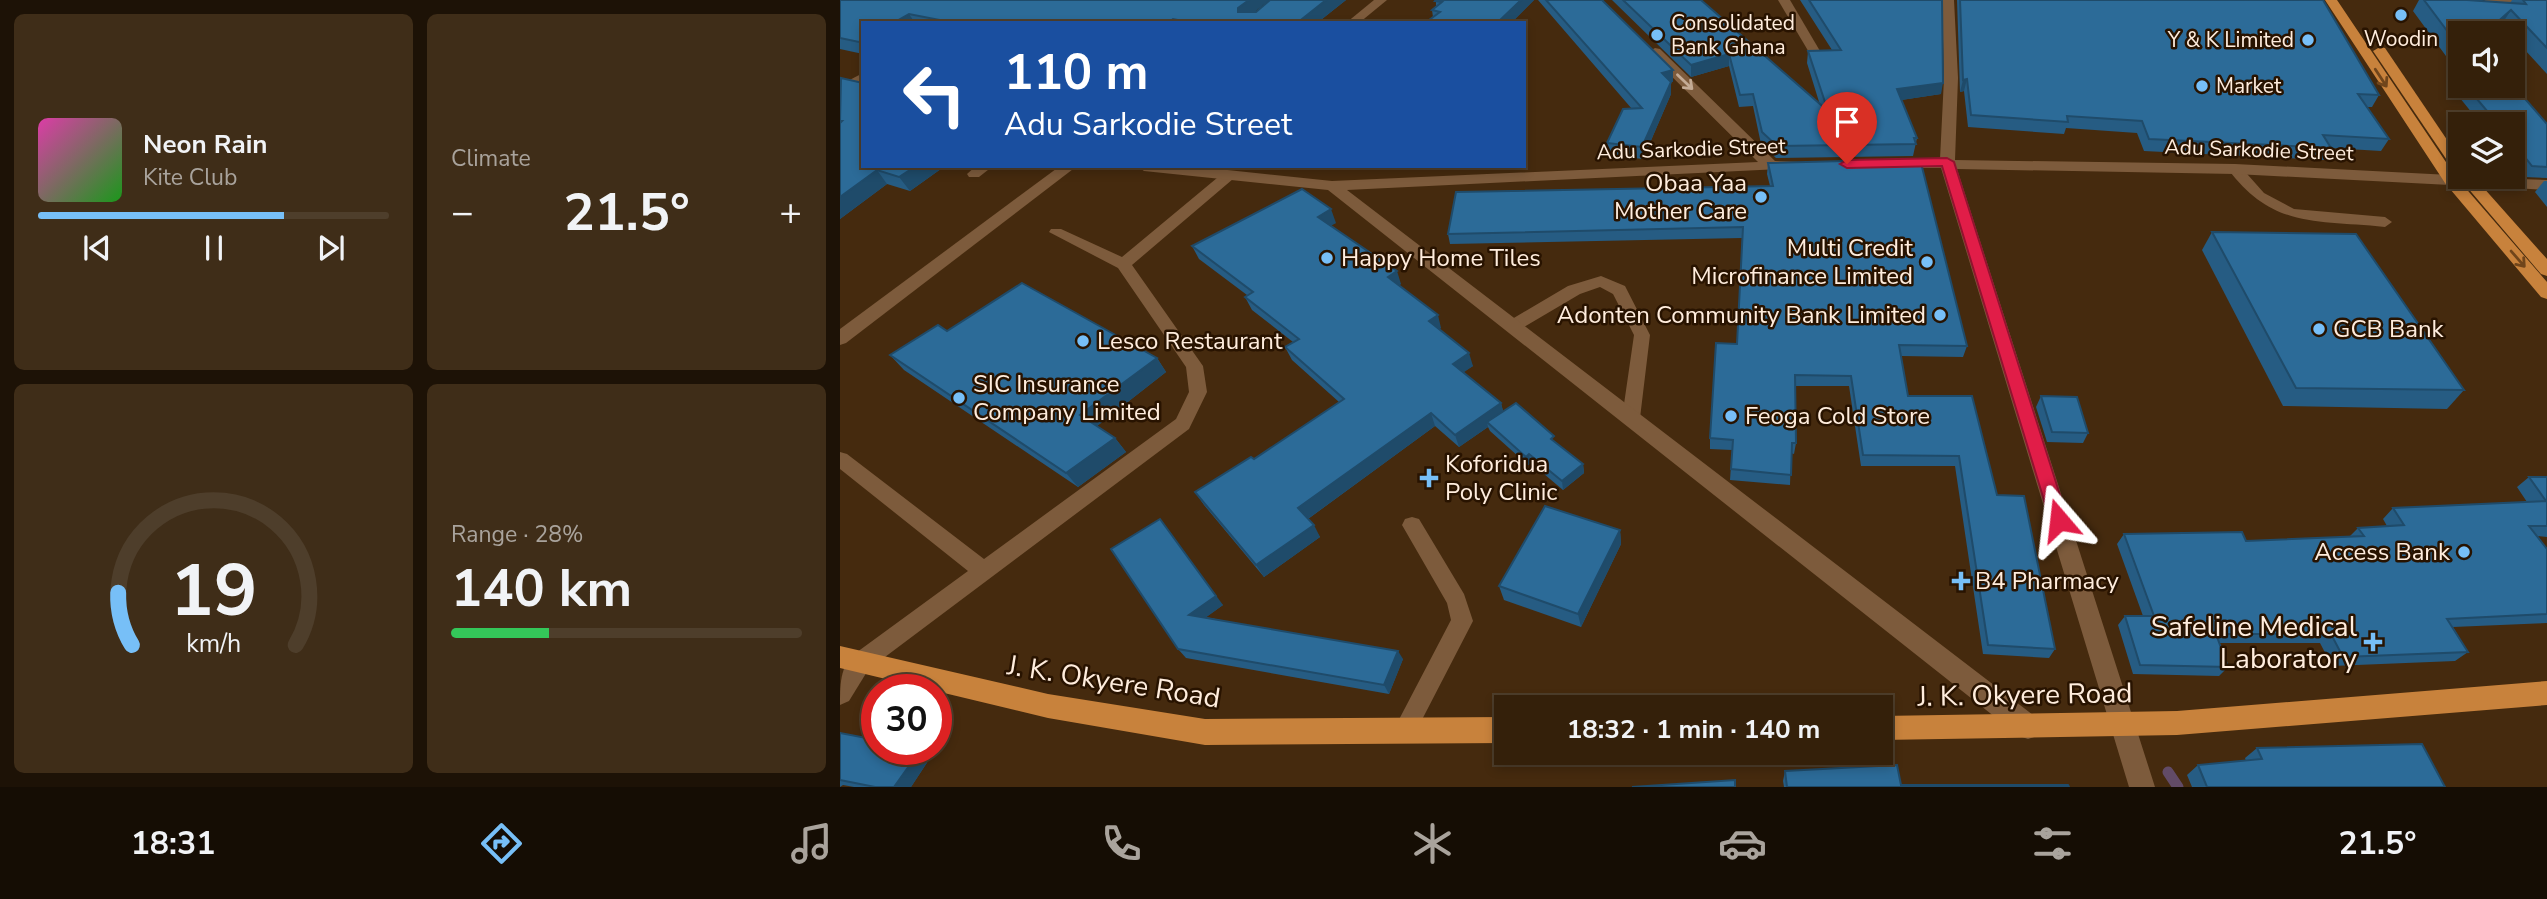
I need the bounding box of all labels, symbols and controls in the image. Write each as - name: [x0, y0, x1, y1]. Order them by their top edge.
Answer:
- marker: Woodin: [2393, 7, 2409, 23]
- place label: Consolidated Bank Ghana: [1671, 9, 1795, 61]
- map controls: [2448, 21, 2525, 189]
- button: sound: [2448, 21, 2525, 98]
- place label: Woodin: [2364, 25, 2438, 53]
- place label: Y & K Limited: [2167, 26, 2294, 54]
- marker: Consolidated Bank Ghana: [1649, 27, 1665, 43]
- marker: Y & K Limited: [2300, 32, 2316, 48]
- text: 110 m: [1004, 39, 1148, 106]
- icon: left: [889, 49, 980, 140]
- one-way arrow: [2375, 67, 2389, 87]
- place label: Market: [2216, 72, 2282, 100]
- one-way arrow: [1677, 73, 1694, 90]
- marker: Market: [2194, 78, 2210, 94]
- pin: [1817, 92, 1877, 164]
- text: Adu Sarkodie Street: [1004, 103, 1292, 146]
- icon: arrive: [1828, 103, 1866, 141]
- button: layers: [2448, 112, 2525, 189]
- text: Neon Rain: [143, 127, 268, 162]
- street label: Adu Sarkodie Street: [1596, 132, 1787, 166]
- street label: Adu Sarkodie Street: [2164, 133, 2355, 167]
- text: Climate: [451, 143, 531, 174]
- text: Kite Club: [143, 162, 237, 193]
- place label: Obaa Yaa Mother Care: [1614, 167, 1747, 227]
- text: 21.5°: [563, 177, 690, 248]
- text: −: [451, 187, 474, 238]
- text: +: [779, 187, 802, 238]
- marker: Obaa Yaa Mother Care: [1753, 189, 1769, 205]
- icon: previous: [78, 229, 116, 267]
- icon: pause: [195, 229, 233, 267]
- icon: next: [312, 229, 350, 267]
- place label: Multi Credit Microfinance Limited: [1691, 232, 1914, 292]
- place label: Happy Home Tiles: [1341, 242, 1541, 274]
- marker: Happy Home Tiles: [1319, 250, 1335, 266]
- one-way arrow: [2510, 250, 2526, 268]
- marker: Multi Credit Microfinance Limited: [1919, 254, 1935, 270]
- place label: Adonten Community Bank Limited: [1557, 299, 1926, 331]
- marker: Adonten Community Bank Limited: [1932, 307, 1948, 323]
- place label: GCB Bank: [2333, 313, 2445, 345]
- marker: GCB Bank: [2311, 321, 2327, 337]
- place label: Lesco Restaurant: [1097, 325, 1283, 357]
- marker: Lesco Restaurant: [1075, 333, 1091, 349]
- place label: SIC Insurance Company Limited: [973, 368, 1161, 428]
- marker: SIC Insurance Company Limited: [951, 390, 967, 406]
- place label: Feoga Cold Store: [1745, 400, 1930, 432]
- marker: Feoga Cold Store: [1723, 408, 1739, 424]
- place label: Koforidua Poly Clinic: [1445, 448, 1557, 508]
- marker: Koforidua Poly Clinic: [1419, 468, 1439, 488]
- position arrow: [2022, 483, 2096, 557]
- text: Range · 28%: [451, 519, 583, 550]
- place label: Access Bank: [2314, 536, 2451, 568]
- text: 19: [170, 541, 257, 641]
- marker: Access Bank: [2456, 544, 2472, 560]
- text: 140 km: [451, 553, 632, 624]
- place label: B4 Pharmacy: [1975, 565, 2119, 597]
- marker: B4 Pharmacy: [1953, 573, 1969, 589]
- place label: Safeline Medical Laboratory: [2151, 608, 2358, 678]
- text: km/h: [186, 626, 241, 660]
- marker: Safeline Medical Laboratory: [2363, 632, 2383, 652]
- street label: J. K. Okyere Road: [1004, 646, 1223, 718]
- speed limit sign: 30: [861, 674, 952, 765]
- street label: J. K. Okyere Road: [1916, 674, 2133, 716]
- text: 18:32 · 1 min · 140 m: [1567, 712, 1820, 747]
- icon: directions: [477, 819, 526, 868]
- icon: music: [787, 819, 836, 868]
- icon: phone: [1097, 819, 1146, 868]
- icon: climate: [1408, 819, 1457, 868]
- icon: car: [1718, 819, 1767, 868]
- icon: filters: [2028, 819, 2077, 868]
- text: 18:31: [131, 822, 215, 865]
- text: 21.5°: [2339, 822, 2416, 865]

